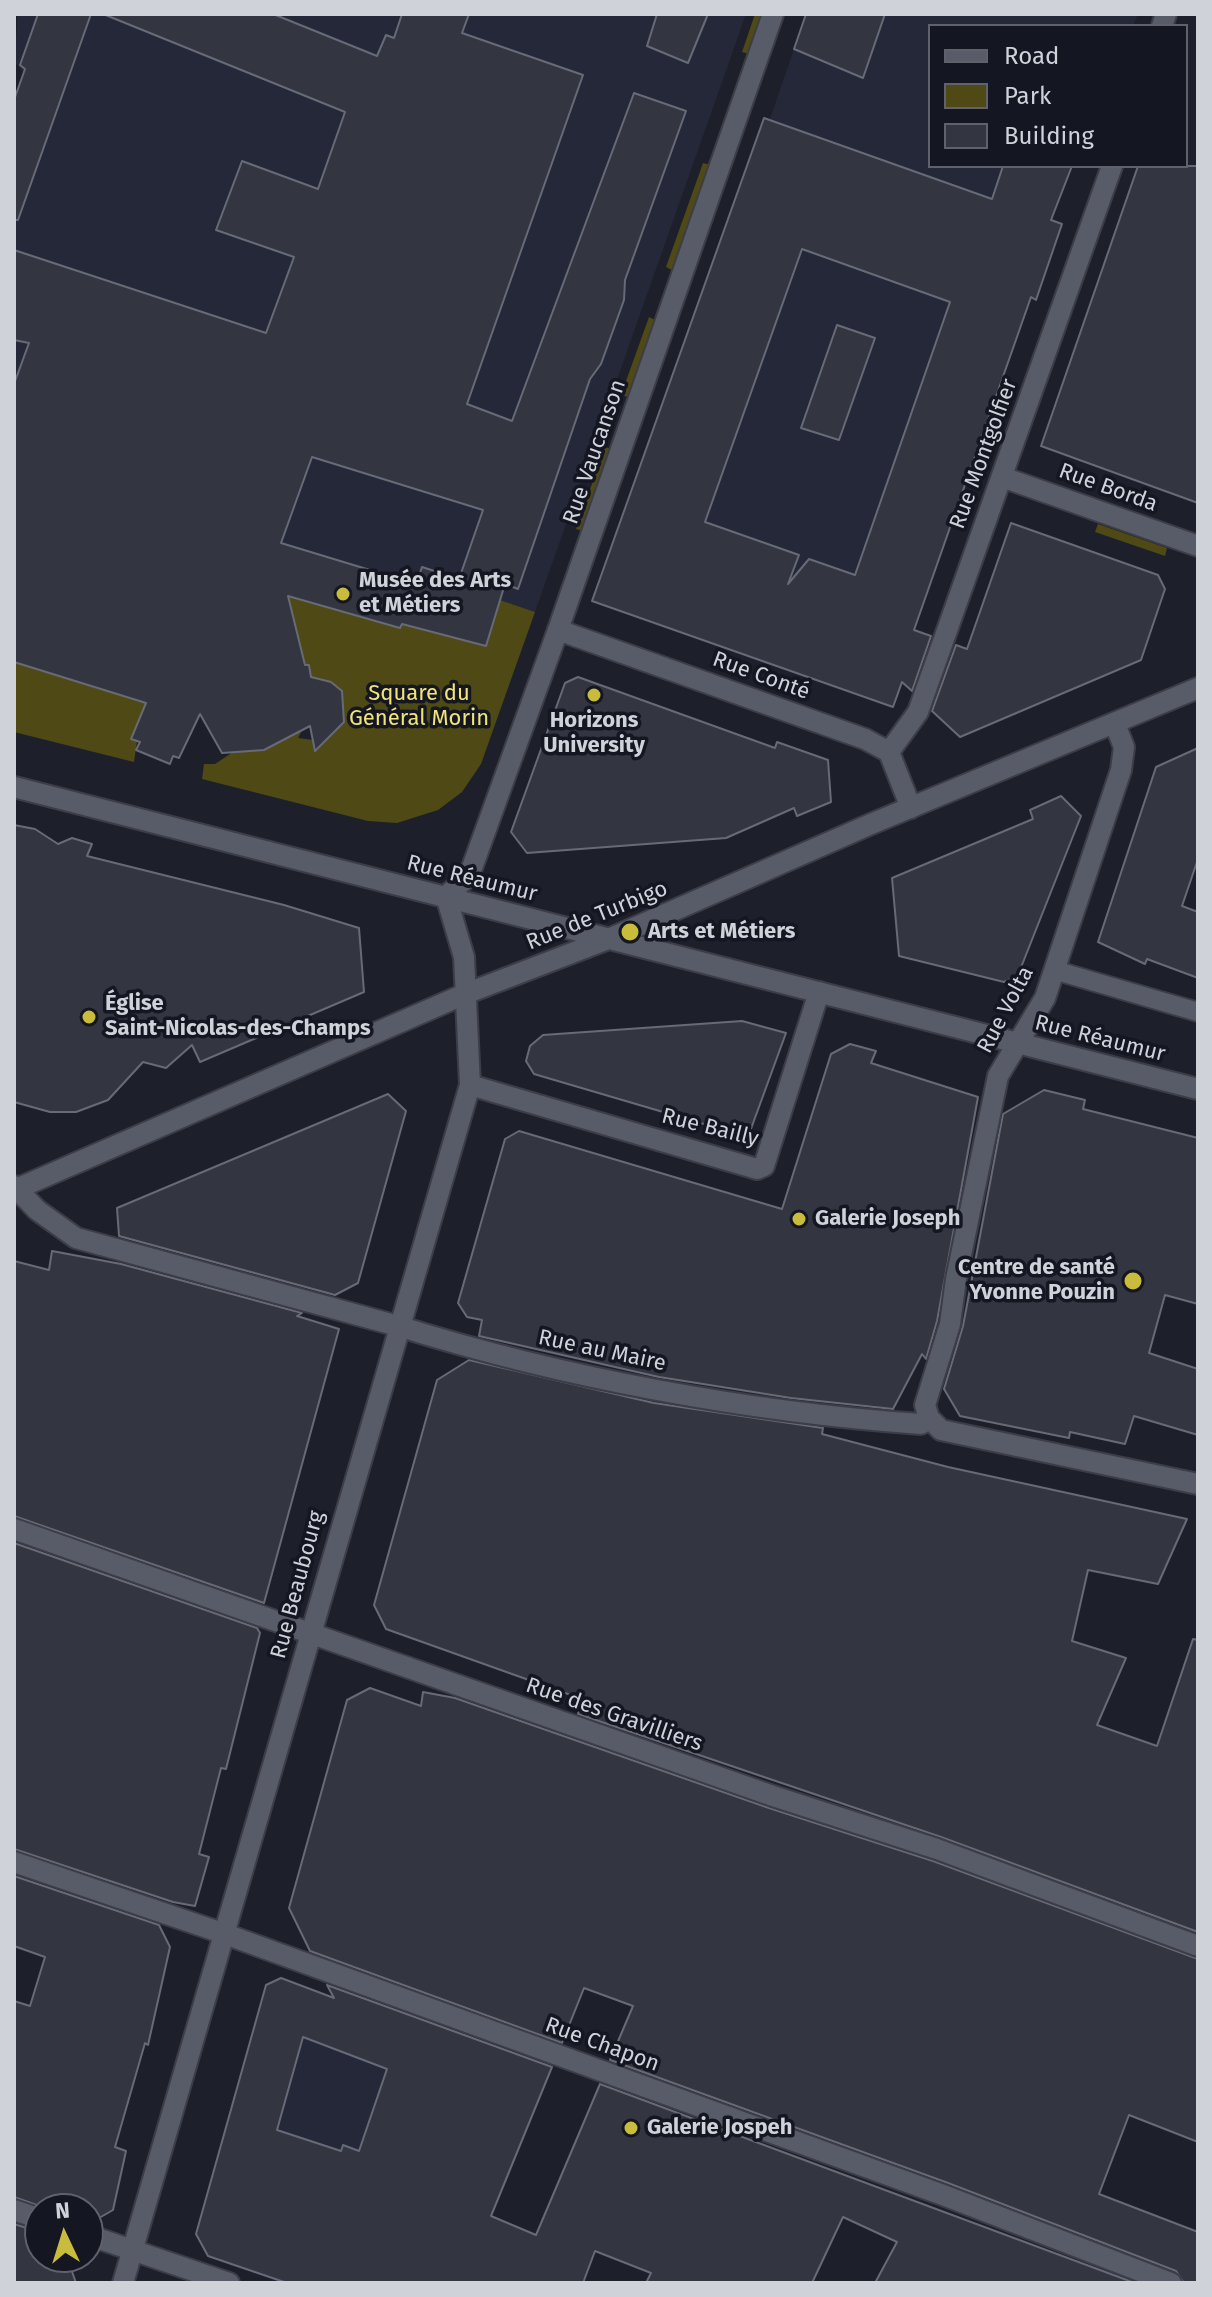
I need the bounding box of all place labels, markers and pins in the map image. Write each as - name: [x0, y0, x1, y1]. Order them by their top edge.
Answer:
- place label: Musée des Arts et Métiers: [359, 568, 511, 620]
- marker: Musée des Arts et Métiers: [334, 585, 352, 603]
- marker: Horizons University: [585, 686, 603, 704]
- place label: Horizons University: [543, 708, 645, 760]
- place label: Arts et Métiers: [648, 919, 795, 945]
- marker: Arts et Métiers: [619, 921, 641, 943]
- place label: Église Saint-Nicolas-des-Champs: [105, 991, 371, 1042]
- marker: Église Saint-Nicolas-des-Champs: [80, 1008, 98, 1026]
- place label: Galerie Joseph: [815, 1206, 960, 1232]
- marker: Galerie Joseph: [790, 1210, 808, 1228]
- place label: Centre de santé Yvonne Pouzin: [958, 1255, 1115, 1306]
- marker: Centre de santé Yvonne Pouzin: [1122, 1270, 1144, 1292]
- place label: Galerie Jospeh: [647, 2115, 792, 2141]
- marker: Galerie Jospeh: [622, 2119, 640, 2137]

